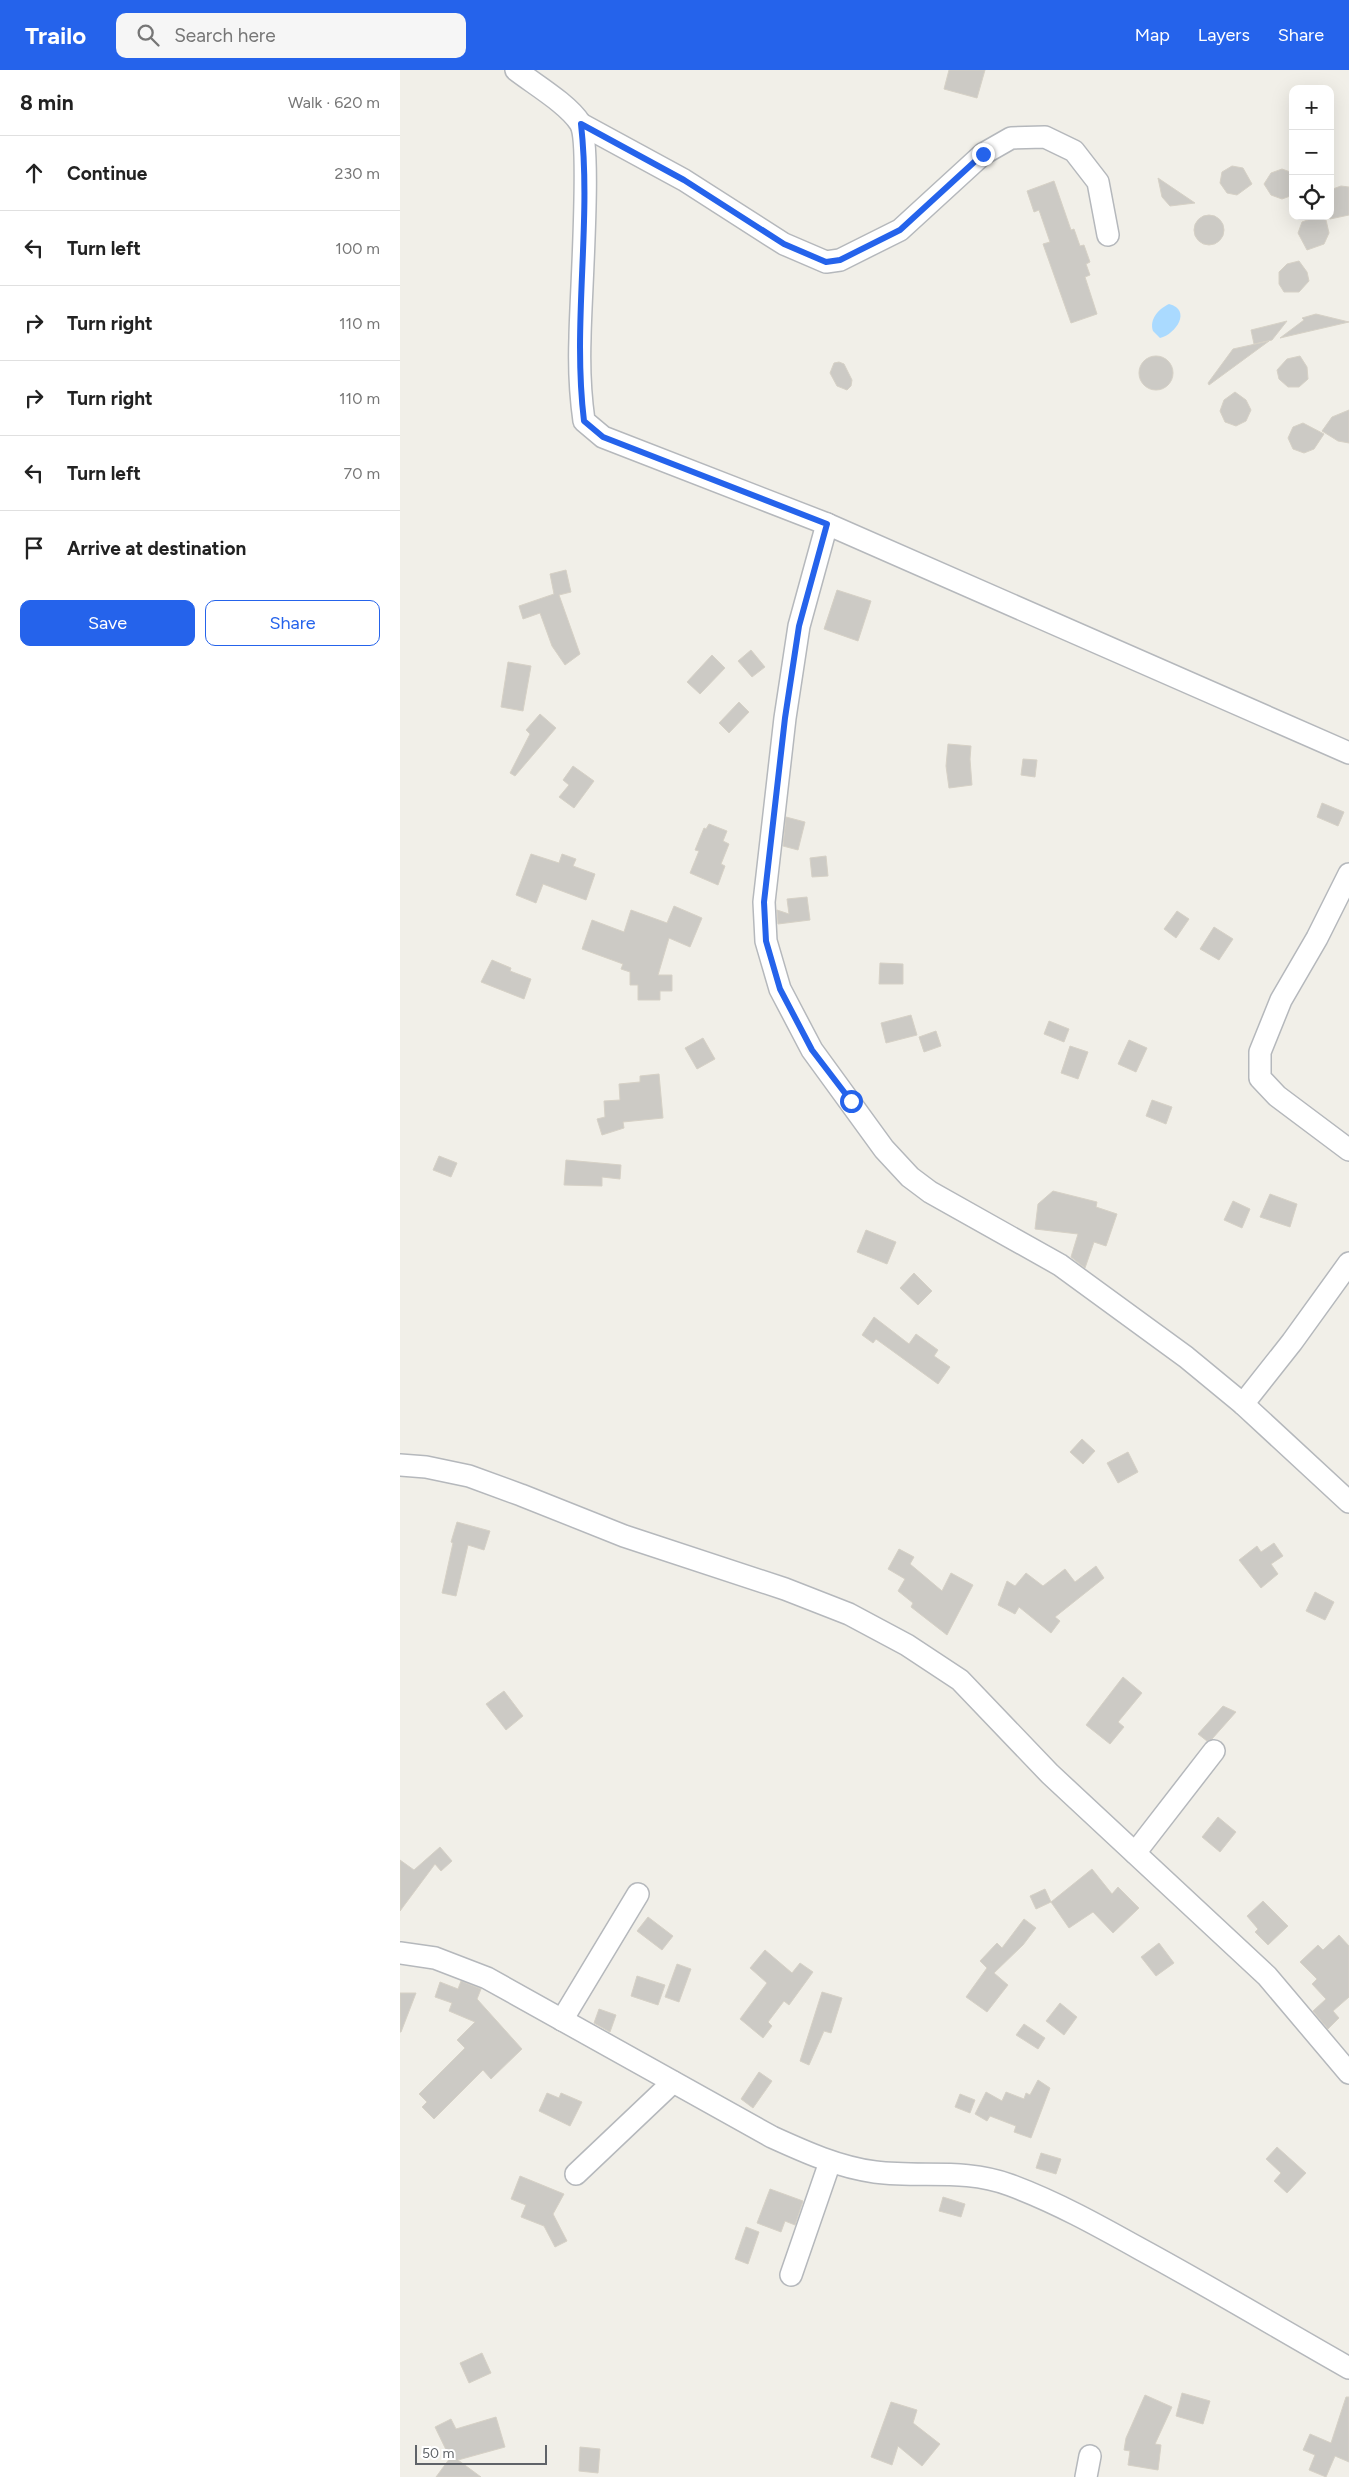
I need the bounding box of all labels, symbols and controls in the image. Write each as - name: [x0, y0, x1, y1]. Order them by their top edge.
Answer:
- search box: [116, 13, 466, 58]
- text: Trailo: [25, 21, 86, 50]
- icon: search: [134, 21, 162, 49]
- text: Search here: [174, 24, 276, 47]
- text: Map: [1135, 24, 1170, 46]
- text: Layers: [1198, 24, 1250, 46]
- text: Share: [1278, 24, 1324, 46]
- map controls: [1289, 85, 1334, 220]
- button: +: [1289, 85, 1334, 130]
- text: 8 min: [20, 90, 74, 115]
- text: Walk · 620 m: [288, 93, 380, 112]
- button: −: [1289, 130, 1334, 175]
- route end: [972, 143, 995, 166]
- icon: ahead: [20, 159, 48, 187]
- text: Continue: [67, 162, 147, 185]
- text: 230 m: [335, 164, 380, 183]
- button: locate: [1289, 175, 1334, 220]
- icon: left: [20, 234, 48, 262]
- text: Turn left: [67, 237, 141, 260]
- text: 100 m: [335, 239, 380, 258]
- icon: right: [20, 309, 48, 337]
- text: Turn right: [67, 312, 153, 335]
- text: 110 m: [339, 314, 380, 333]
- icon: right: [20, 384, 48, 412]
- text: Turn right: [67, 387, 153, 410]
- text: 110 m: [339, 389, 380, 408]
- icon: left: [20, 459, 48, 487]
- text: Turn left: [67, 462, 141, 485]
- text: 70 m: [344, 464, 380, 483]
- icon: arrive: [20, 534, 48, 562]
- text: Arrive at destination: [67, 537, 246, 560]
- button: Save: [20, 600, 195, 646]
- button: Share: [205, 600, 380, 646]
- route start: [840, 1090, 863, 1113]
- scale bar: [415, 2442, 548, 2465]
- text: 50 m: [422, 2445, 454, 2462]

